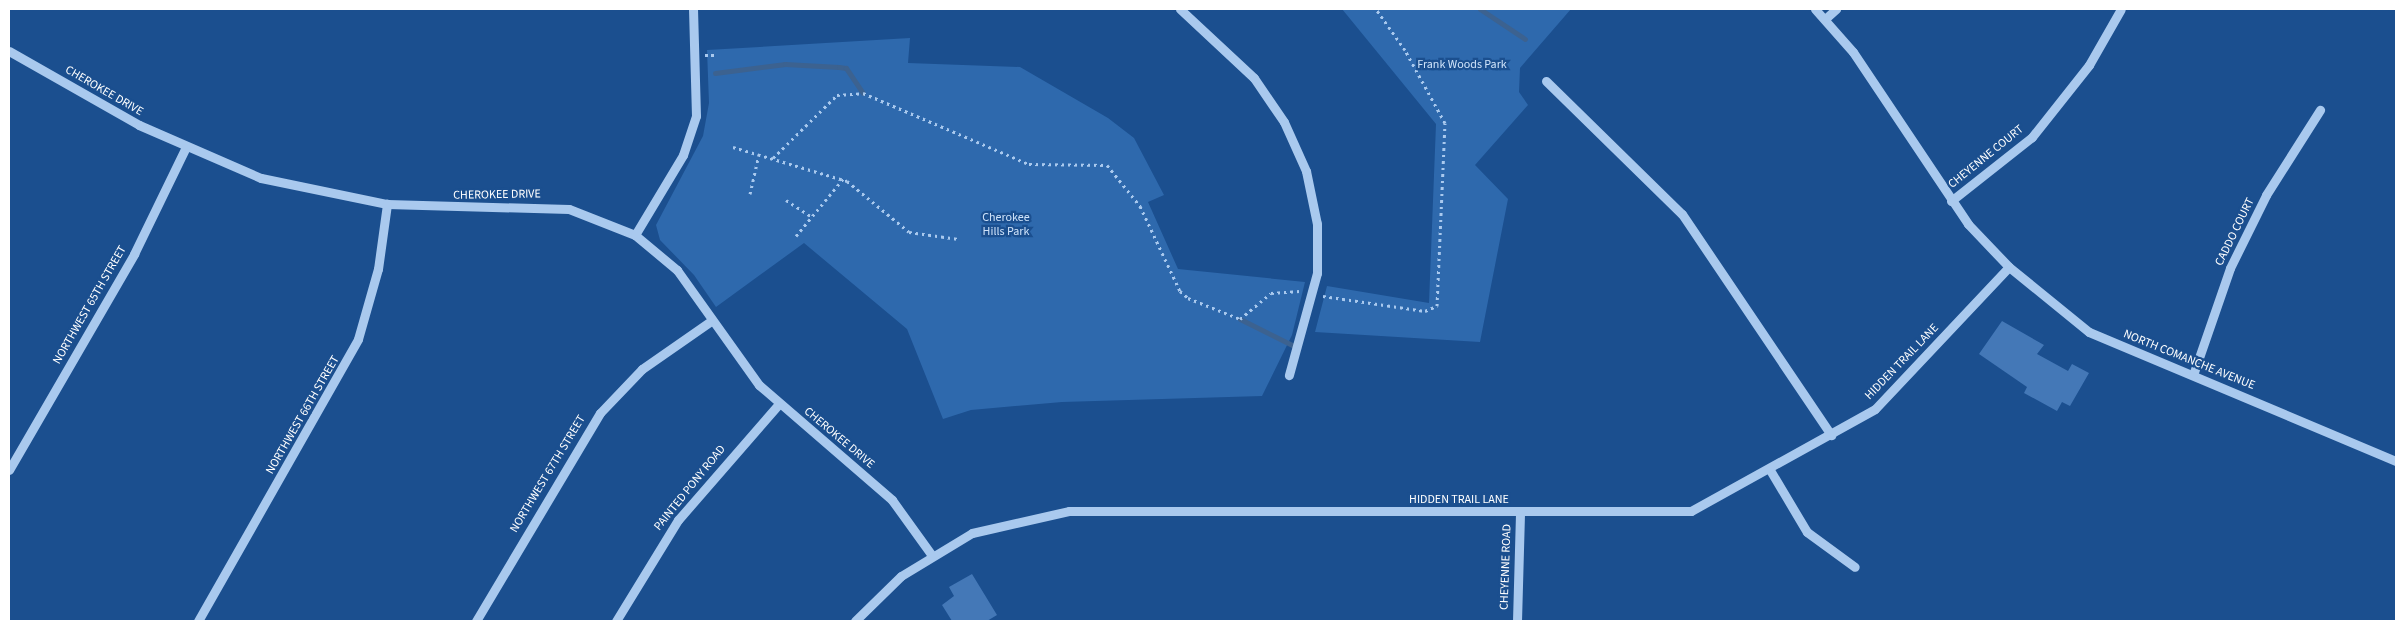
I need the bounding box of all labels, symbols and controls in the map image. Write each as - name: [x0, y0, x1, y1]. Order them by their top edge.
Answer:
- park label: Frank Woods Park: [1417, 58, 1507, 72]
- street label: CHEROKEE DRIVE: [62, 63, 146, 119]
- street label: CHEYENNE COURT: [1945, 122, 2027, 192]
- street label: CHEROKEE DRIVE: [453, 187, 541, 203]
- street label: CADDO COURT: [2212, 196, 2258, 268]
- park label: Cherokee Hills Park: [982, 211, 1030, 239]
- street label: NORTHWEST 65TH STREET: [50, 243, 130, 367]
- street label: HIDDEN TRAIL LANE: [1862, 321, 1942, 403]
- street label: NORTH COMANCHE AVENUE: [2121, 327, 2257, 393]
- street label: NORTHWEST 66TH STREET: [263, 353, 343, 477]
- street label: CHEROKEE DRIVE: [801, 404, 877, 472]
- street label: NORTHWEST 67TH STREET: [507, 413, 589, 535]
- street label: PAINTED PONY ROAD: [651, 443, 729, 533]
- street label: HIDDEN TRAIL LANE: [1409, 493, 1509, 507]
- street label: CHEYENNE ROAD: [1497, 524, 1515, 610]

